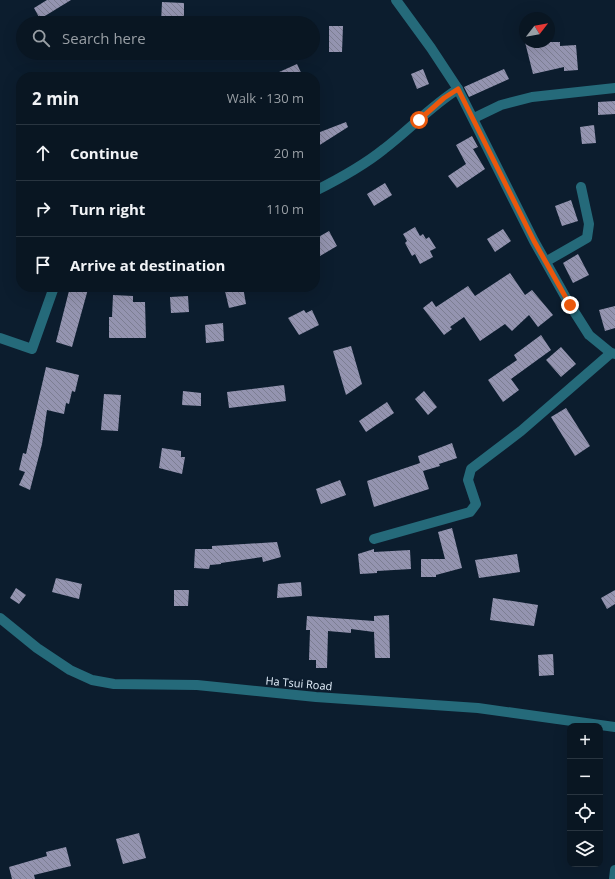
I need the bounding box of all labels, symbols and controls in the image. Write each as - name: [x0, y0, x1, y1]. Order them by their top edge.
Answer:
- north arrow: [519, 12, 555, 48]
- search box: [16, 16, 320, 60]
- icon: search: [30, 27, 52, 49]
- text: Search here: [62, 28, 146, 48]
- text: 2 min: [32, 87, 79, 110]
- text: Walk · 130 m: [227, 89, 304, 107]
- route start: [410, 111, 428, 129]
- icon: ahead: [32, 142, 54, 164]
- text: Continue: [70, 143, 138, 163]
- text: 20 m: [274, 144, 304, 162]
- icon: right: [32, 198, 54, 220]
- text: Turn right: [70, 199, 145, 219]
- text: 110 m: [266, 200, 304, 218]
- icon: arrive: [32, 254, 54, 276]
- text: Arrive at destination: [70, 255, 225, 275]
- route end: [561, 296, 579, 314]
- street label: Ha Tsui Road: [265, 673, 333, 693]
- map controls: [567, 723, 603, 867]
- button: +: [567, 723, 603, 759]
- button: −: [567, 759, 603, 795]
- button: locate: [567, 795, 603, 831]
- button: layers: [567, 831, 603, 867]

